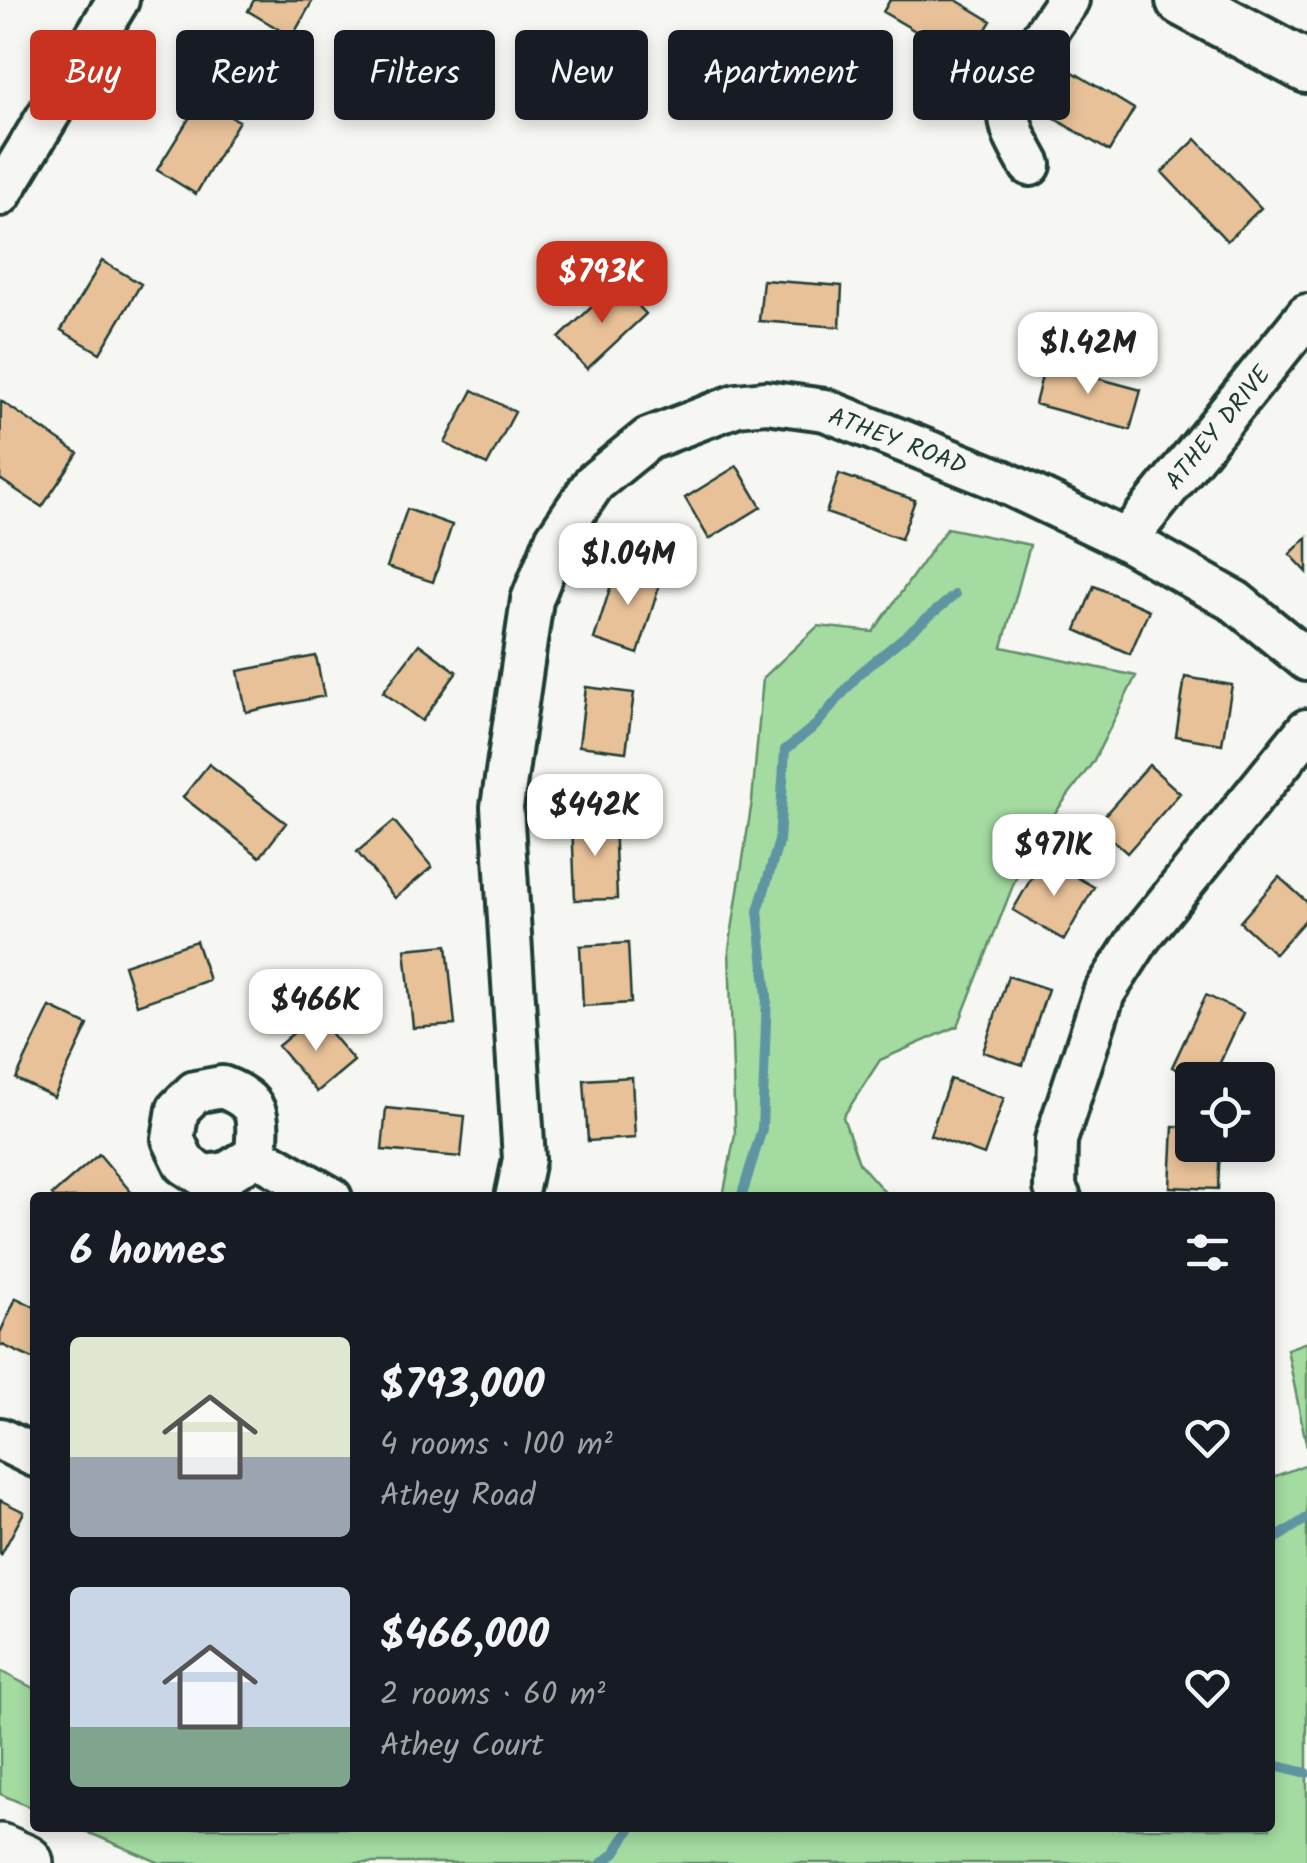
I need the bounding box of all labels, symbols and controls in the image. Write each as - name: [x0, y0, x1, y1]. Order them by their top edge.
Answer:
- chip: Buy: [30, 30, 156, 120]
- chip: Rent: [176, 30, 314, 120]
- chip: Filters: [334, 30, 495, 120]
- chip: New: [515, 30, 648, 120]
- chip: Apartment: [668, 30, 893, 120]
- chip: House: [913, 30, 1070, 120]
- pin: $793K: [532, 241, 672, 326]
- text: $793K: [558, 248, 646, 299]
- pin: $1.42M: [1007, 312, 1169, 397]
- text: $1.42M: [1040, 319, 1136, 370]
- street label: ATHEY DRIVE: [1156, 356, 1282, 499]
- street label: ATHEY ROAD: [822, 397, 972, 487]
- pin: $1.04M: [547, 523, 709, 608]
- text: $1.04M: [581, 530, 675, 581]
- pin: $442K: [525, 774, 665, 859]
- text: $442K: [549, 781, 641, 832]
- pin: $971K: [984, 814, 1124, 899]
- text: $971K: [1014, 821, 1094, 872]
- pin: $466K: [246, 969, 386, 1054]
- text: $466K: [271, 976, 361, 1027]
- map controls: [1175, 1062, 1275, 1162]
- button: locate: [1175, 1062, 1275, 1162]
- text: 6 homes: [70, 1219, 226, 1286]
- icon: filters: [1180, 1225, 1235, 1280]
- text: $793,000: [380, 1353, 545, 1420]
- icon: home: [150, 1377, 270, 1497]
- icon: heart: [1180, 1410, 1235, 1465]
- text: 4 rooms · 100 m²: [380, 1420, 613, 1471]
- text: Athey Road: [380, 1471, 535, 1522]
- text: $466,000: [380, 1603, 549, 1670]
- icon: home: [150, 1627, 270, 1747]
- icon: heart: [1180, 1660, 1235, 1715]
- text: 2 rooms · 60 m²: [380, 1670, 605, 1721]
- text: Athey Court: [380, 1721, 543, 1772]

